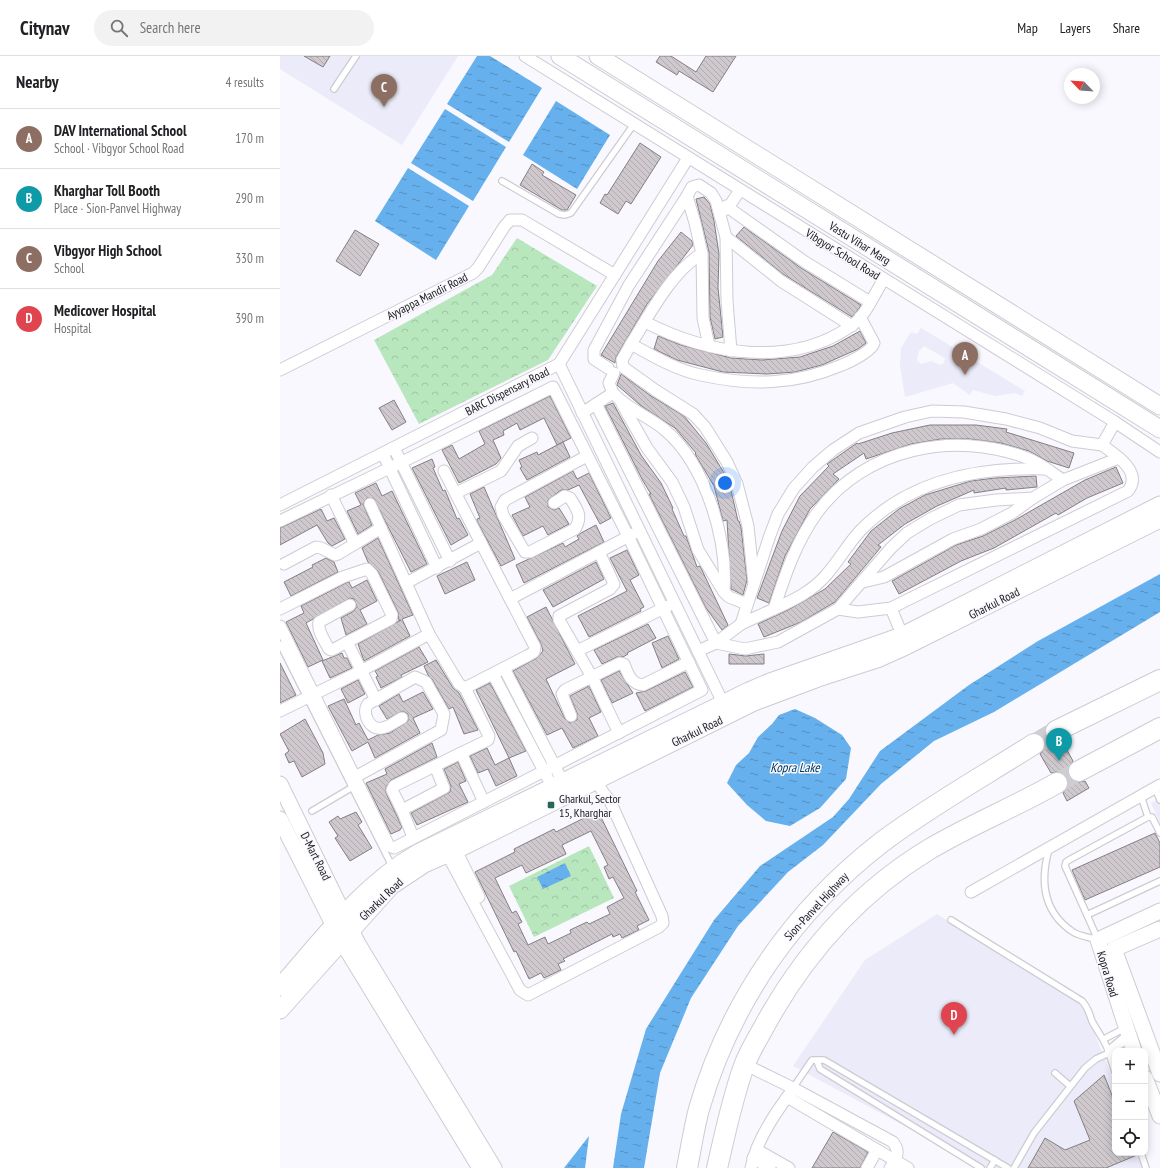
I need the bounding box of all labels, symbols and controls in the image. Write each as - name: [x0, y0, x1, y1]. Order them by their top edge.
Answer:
- search box: [94, 10, 374, 46]
- text: Citynav: [20, 16, 70, 40]
- icon: search: [108, 17, 130, 39]
- text: Search here: [140, 18, 201, 37]
- text: Map: [1017, 19, 1038, 37]
- text: Layers: [1060, 19, 1091, 37]
- text: Share: [1113, 19, 1140, 37]
- north arrow: [1064, 68, 1100, 104]
- text: Nearby: [16, 71, 59, 93]
- text: 4 results: [225, 74, 264, 91]
- pin: C: [371, 74, 397, 107]
- text: DAV International School: [54, 121, 187, 140]
- text: A: [26, 130, 32, 147]
- text: 170 m: [235, 130, 264, 147]
- text: School · Vibgyor School Road: [54, 140, 184, 157]
- text: Kharghar Toll Booth: [54, 181, 160, 200]
- text: B: [26, 190, 32, 207]
- text: 290 m: [235, 190, 264, 207]
- text: Place · Sion-Panvel Highway: [54, 200, 181, 217]
- street label: Vastu Vihar Marg: [826, 218, 894, 268]
- street label: Vibgyor School Road: [802, 225, 883, 283]
- text: Vibgyor High School: [54, 241, 162, 260]
- text: C: [26, 250, 32, 267]
- text: 330 m: [235, 250, 264, 267]
- text: School: [54, 260, 84, 277]
- street label: Ayyappa Mandir Road: [384, 269, 470, 323]
- text: Medicover Hospital: [54, 301, 156, 320]
- text: D: [26, 310, 32, 327]
- text: 390 m: [235, 310, 264, 327]
- text: Hospital: [54, 320, 91, 337]
- pin: A: [952, 342, 978, 375]
- street label: BARC Dispensary Road: [463, 363, 551, 419]
- your location: [715, 473, 735, 493]
- street label: Gharkul Road: [966, 584, 1022, 622]
- street label: Gharkul Road: [669, 712, 725, 750]
- pin: B: [1046, 728, 1072, 761]
- water label: Kopra Lake: [770, 759, 821, 776]
- place label: Gharkul, Sector 15, Kharghar: [559, 791, 622, 820]
- marker: Gharkul, Sector 15, Kharghar: [546, 800, 556, 810]
- street label: D-Mart Road: [297, 829, 335, 883]
- street label: Sion-Panvel Highway: [781, 868, 852, 943]
- street label: Gharkul Road: [356, 875, 406, 923]
- street label: Kopra Road: [1094, 949, 1122, 999]
- pin: D: [941, 1002, 967, 1035]
- map controls: [1112, 1048, 1148, 1156]
- button: +: [1112, 1048, 1148, 1084]
- button: −: [1112, 1084, 1148, 1120]
- button: locate: [1112, 1120, 1148, 1156]

